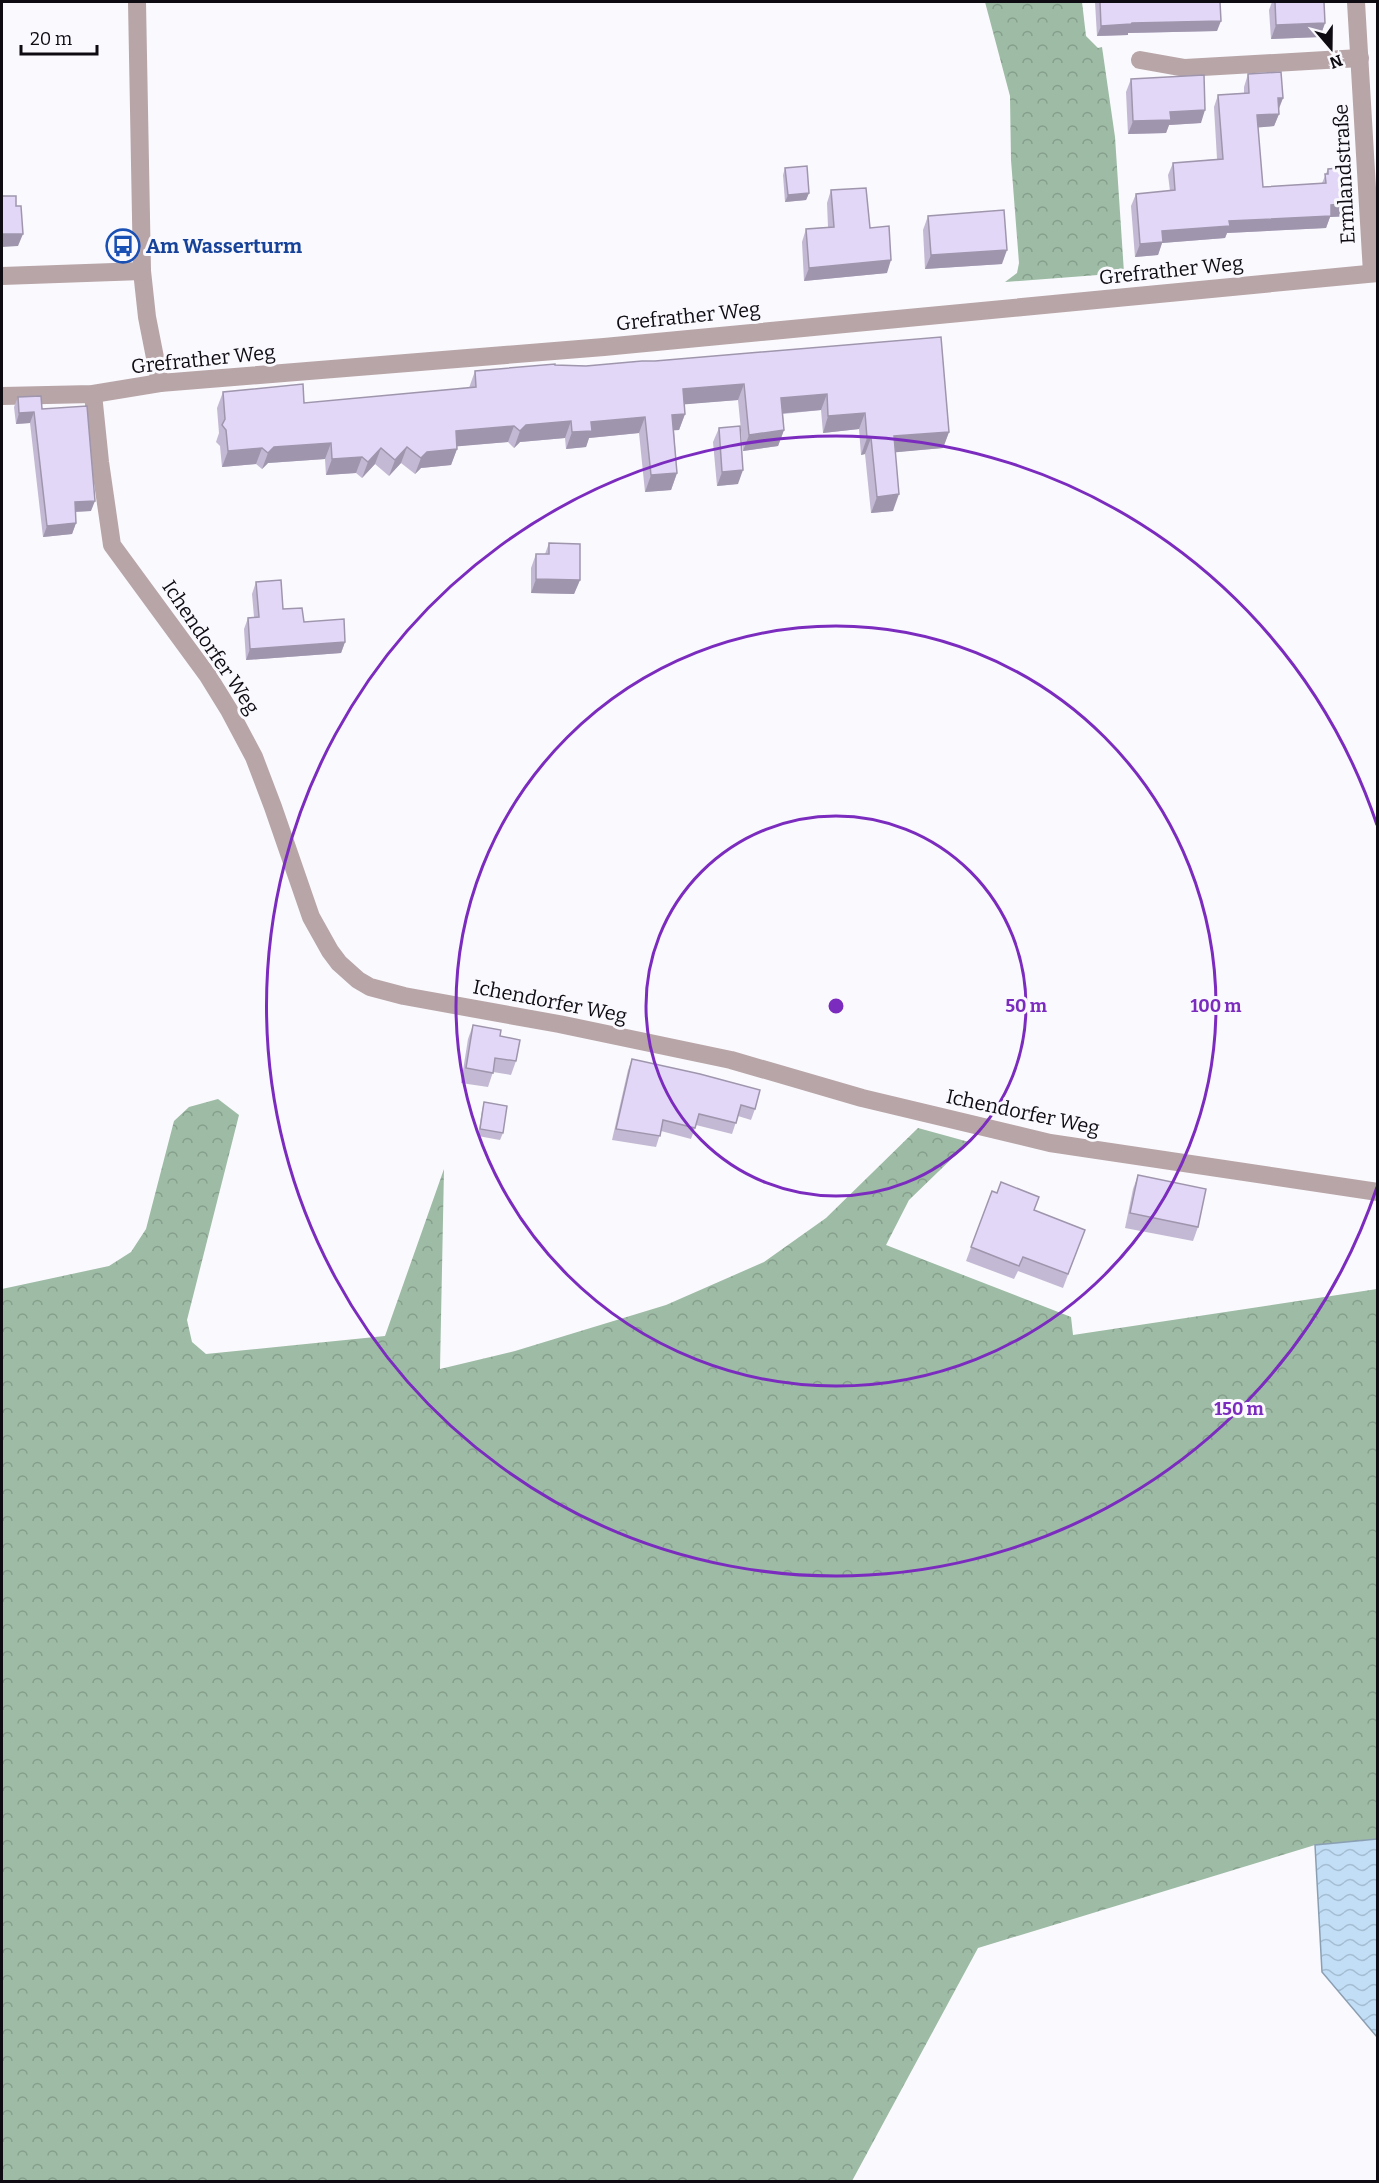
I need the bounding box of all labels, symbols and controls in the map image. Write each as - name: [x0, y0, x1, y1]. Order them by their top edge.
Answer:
- scale bar: [21, 18, 98, 56]
- north arrow: [1301, 18, 1361, 78]
- text: 20 m: [30, 28, 72, 50]
- text: N: [1327, 51, 1345, 73]
- street label: Ermlandstraße: [1328, 103, 1360, 245]
- bus stop icon: Am Wasserturm: [105, 228, 141, 264]
- place label: Am Wasserturm: [146, 234, 302, 258]
- street label: Grefrather Weg: [1098, 250, 1244, 290]
- street label: Grefrather Weg: [615, 296, 761, 336]
- street label: Grefrather Weg: [130, 339, 276, 379]
- street label: Ichendorfer Weg: [157, 576, 265, 718]
- street label: Ichendorfer Weg: [471, 974, 629, 1028]
- text: 50 m: [1005, 995, 1047, 1017]
- text: 100 m: [1190, 995, 1242, 1017]
- centre of rings: [826, 996, 846, 1016]
- street label: Ichendorfer Weg: [944, 1084, 1102, 1140]
- text: 150 m: [1214, 1398, 1264, 1420]

